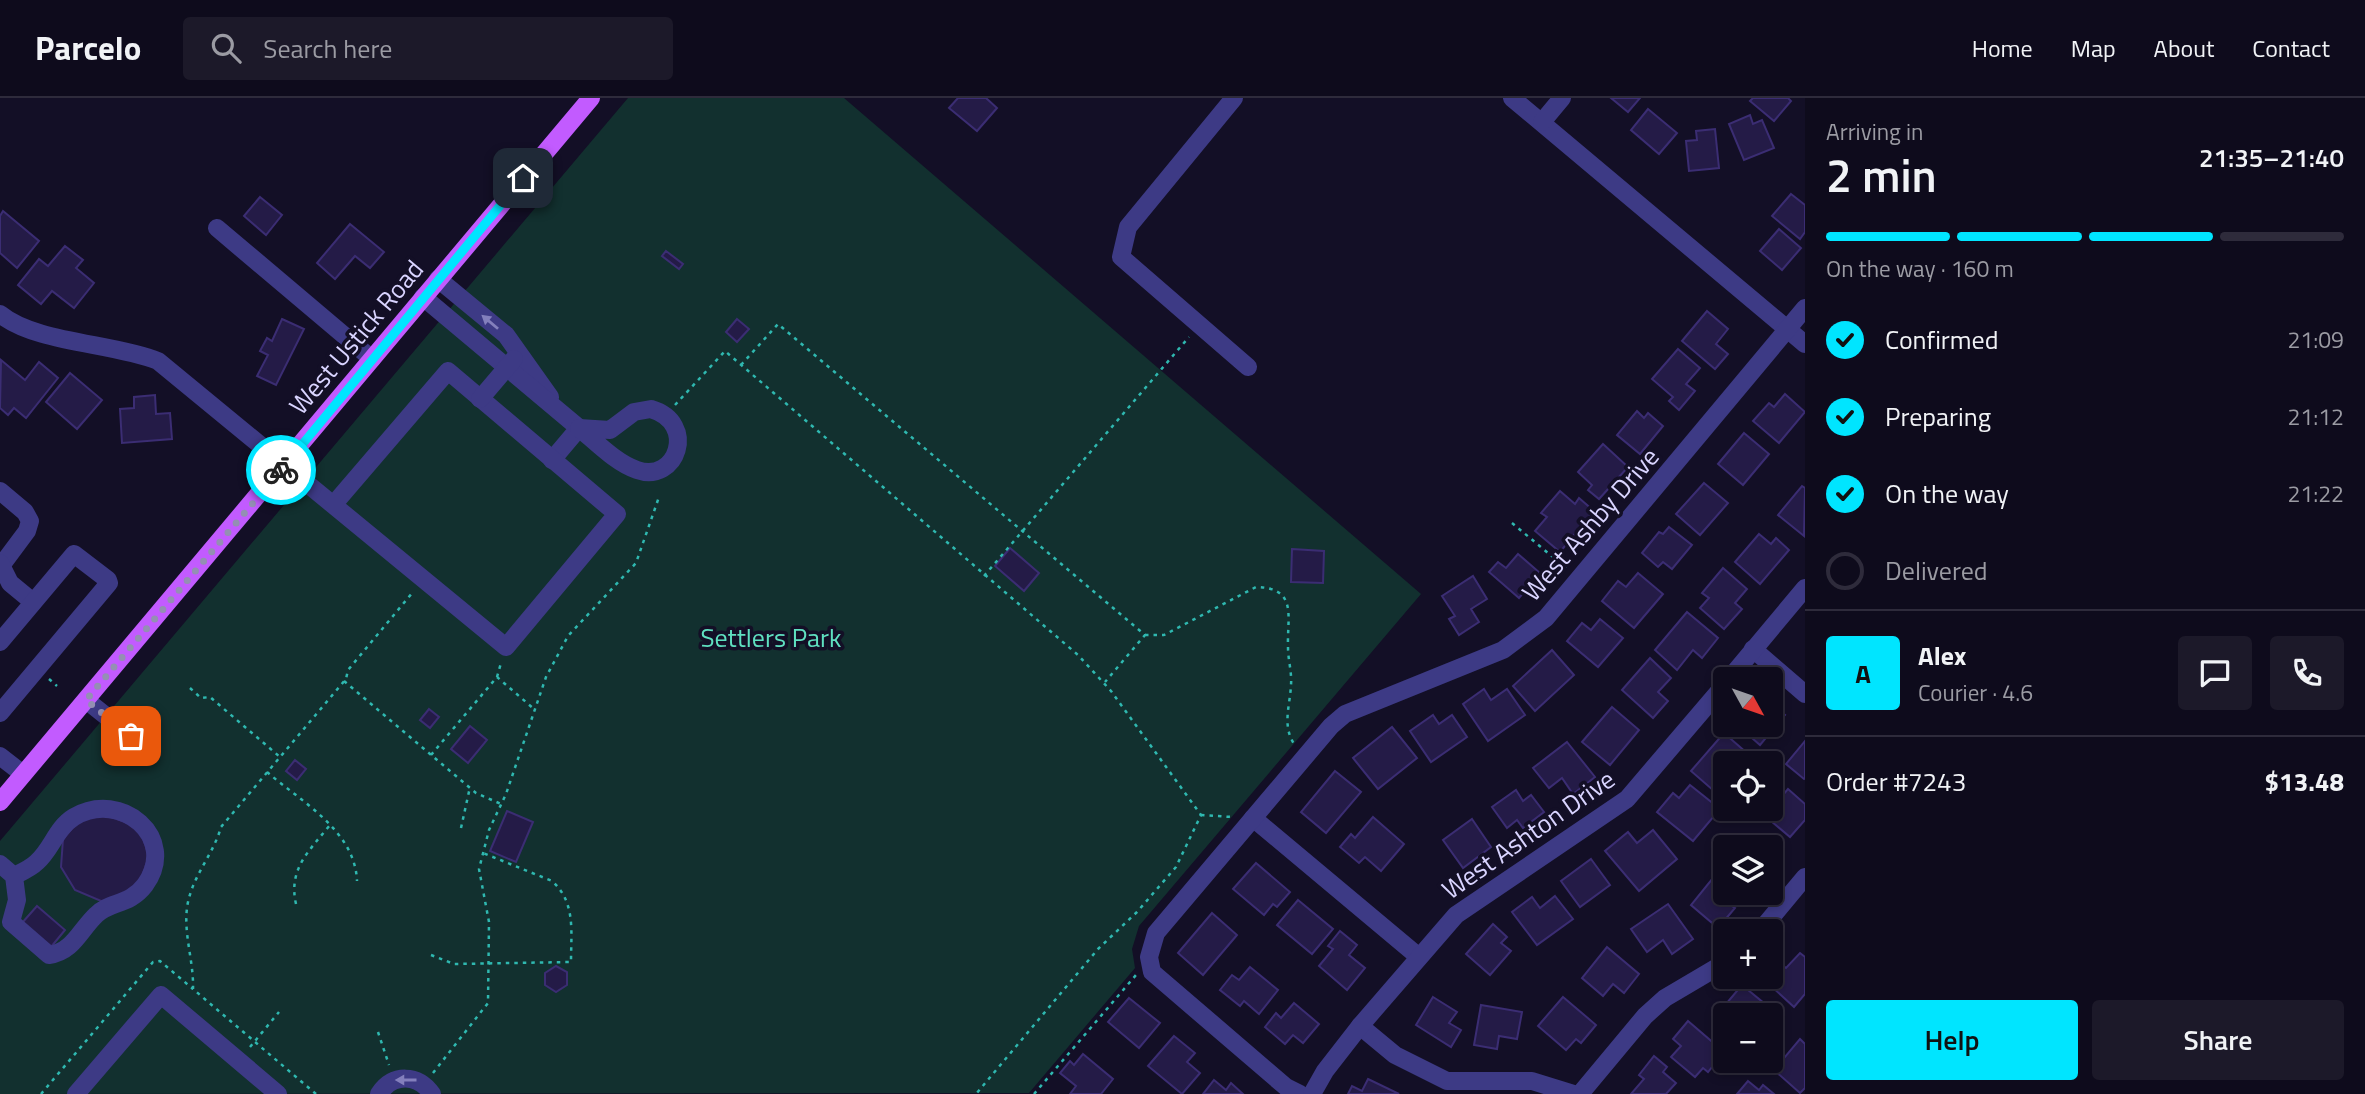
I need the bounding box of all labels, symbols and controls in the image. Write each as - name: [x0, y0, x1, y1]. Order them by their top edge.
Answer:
- search box: [183, 17, 673, 80]
- text: Parcelo: [35, 23, 141, 73]
- icon: search: [207, 29, 245, 67]
- text: Search here: [263, 29, 392, 68]
- text: Home: [1972, 30, 2033, 66]
- text: Map: [2071, 30, 2116, 66]
- text: About: [2154, 30, 2214, 66]
- text: Contact: [2252, 30, 2330, 66]
- text: Arriving in: [1826, 114, 1923, 149]
- text: 21:35–21:40: [2199, 138, 2344, 177]
- text: 2 min: [1826, 140, 1937, 210]
- pin: [493, 148, 553, 208]
- icon: home: [504, 159, 542, 197]
- street label: West Ustick Road: [279, 251, 433, 423]
- text: On the way · 160 m: [1826, 251, 2014, 286]
- one-way arrow: [482, 315, 499, 330]
- text: Confirmed: [1885, 320, 1999, 359]
- icon: check: [1826, 321, 1864, 359]
- text: 21:09: [2287, 322, 2344, 357]
- text: Preparing: [1885, 397, 1991, 436]
- icon: check: [1826, 398, 1864, 436]
- text: 21:12: [2287, 399, 2344, 434]
- courier: [246, 435, 316, 505]
- street label: West Ashby Drive: [1512, 438, 1668, 610]
- icon: bike: [262, 451, 300, 489]
- text: On the way: [1885, 474, 2009, 513]
- icon: check: [1826, 475, 1864, 513]
- text: 21:22: [2287, 476, 2344, 511]
- text: Delivered: [1885, 551, 1988, 590]
- park label: Settlers Park: [700, 618, 842, 657]
- text: Alex: [1918, 636, 1966, 675]
- button: chat: [2178, 636, 2252, 710]
- button: phone: [2270, 636, 2344, 710]
- text: A: [1855, 654, 1871, 693]
- north arrow: [1713, 667, 1783, 737]
- map controls: [1713, 667, 1783, 1073]
- text: Courier · 4.6: [1918, 675, 2033, 710]
- pin: [101, 706, 161, 766]
- icon: bag: [112, 717, 150, 755]
- button: locate: [1713, 751, 1783, 821]
- street label: West Ashton Drive: [1433, 760, 1623, 908]
- text: Order #7243: [1826, 762, 1966, 801]
- text: $13.48: [2265, 762, 2344, 801]
- button: layers: [1713, 835, 1783, 905]
- button: +: [1713, 919, 1783, 989]
- button: Help: [1826, 1000, 2078, 1080]
- button: Share: [2092, 1000, 2344, 1080]
- button: −: [1713, 1003, 1783, 1073]
- one-way arrow: [394, 1075, 416, 1086]

